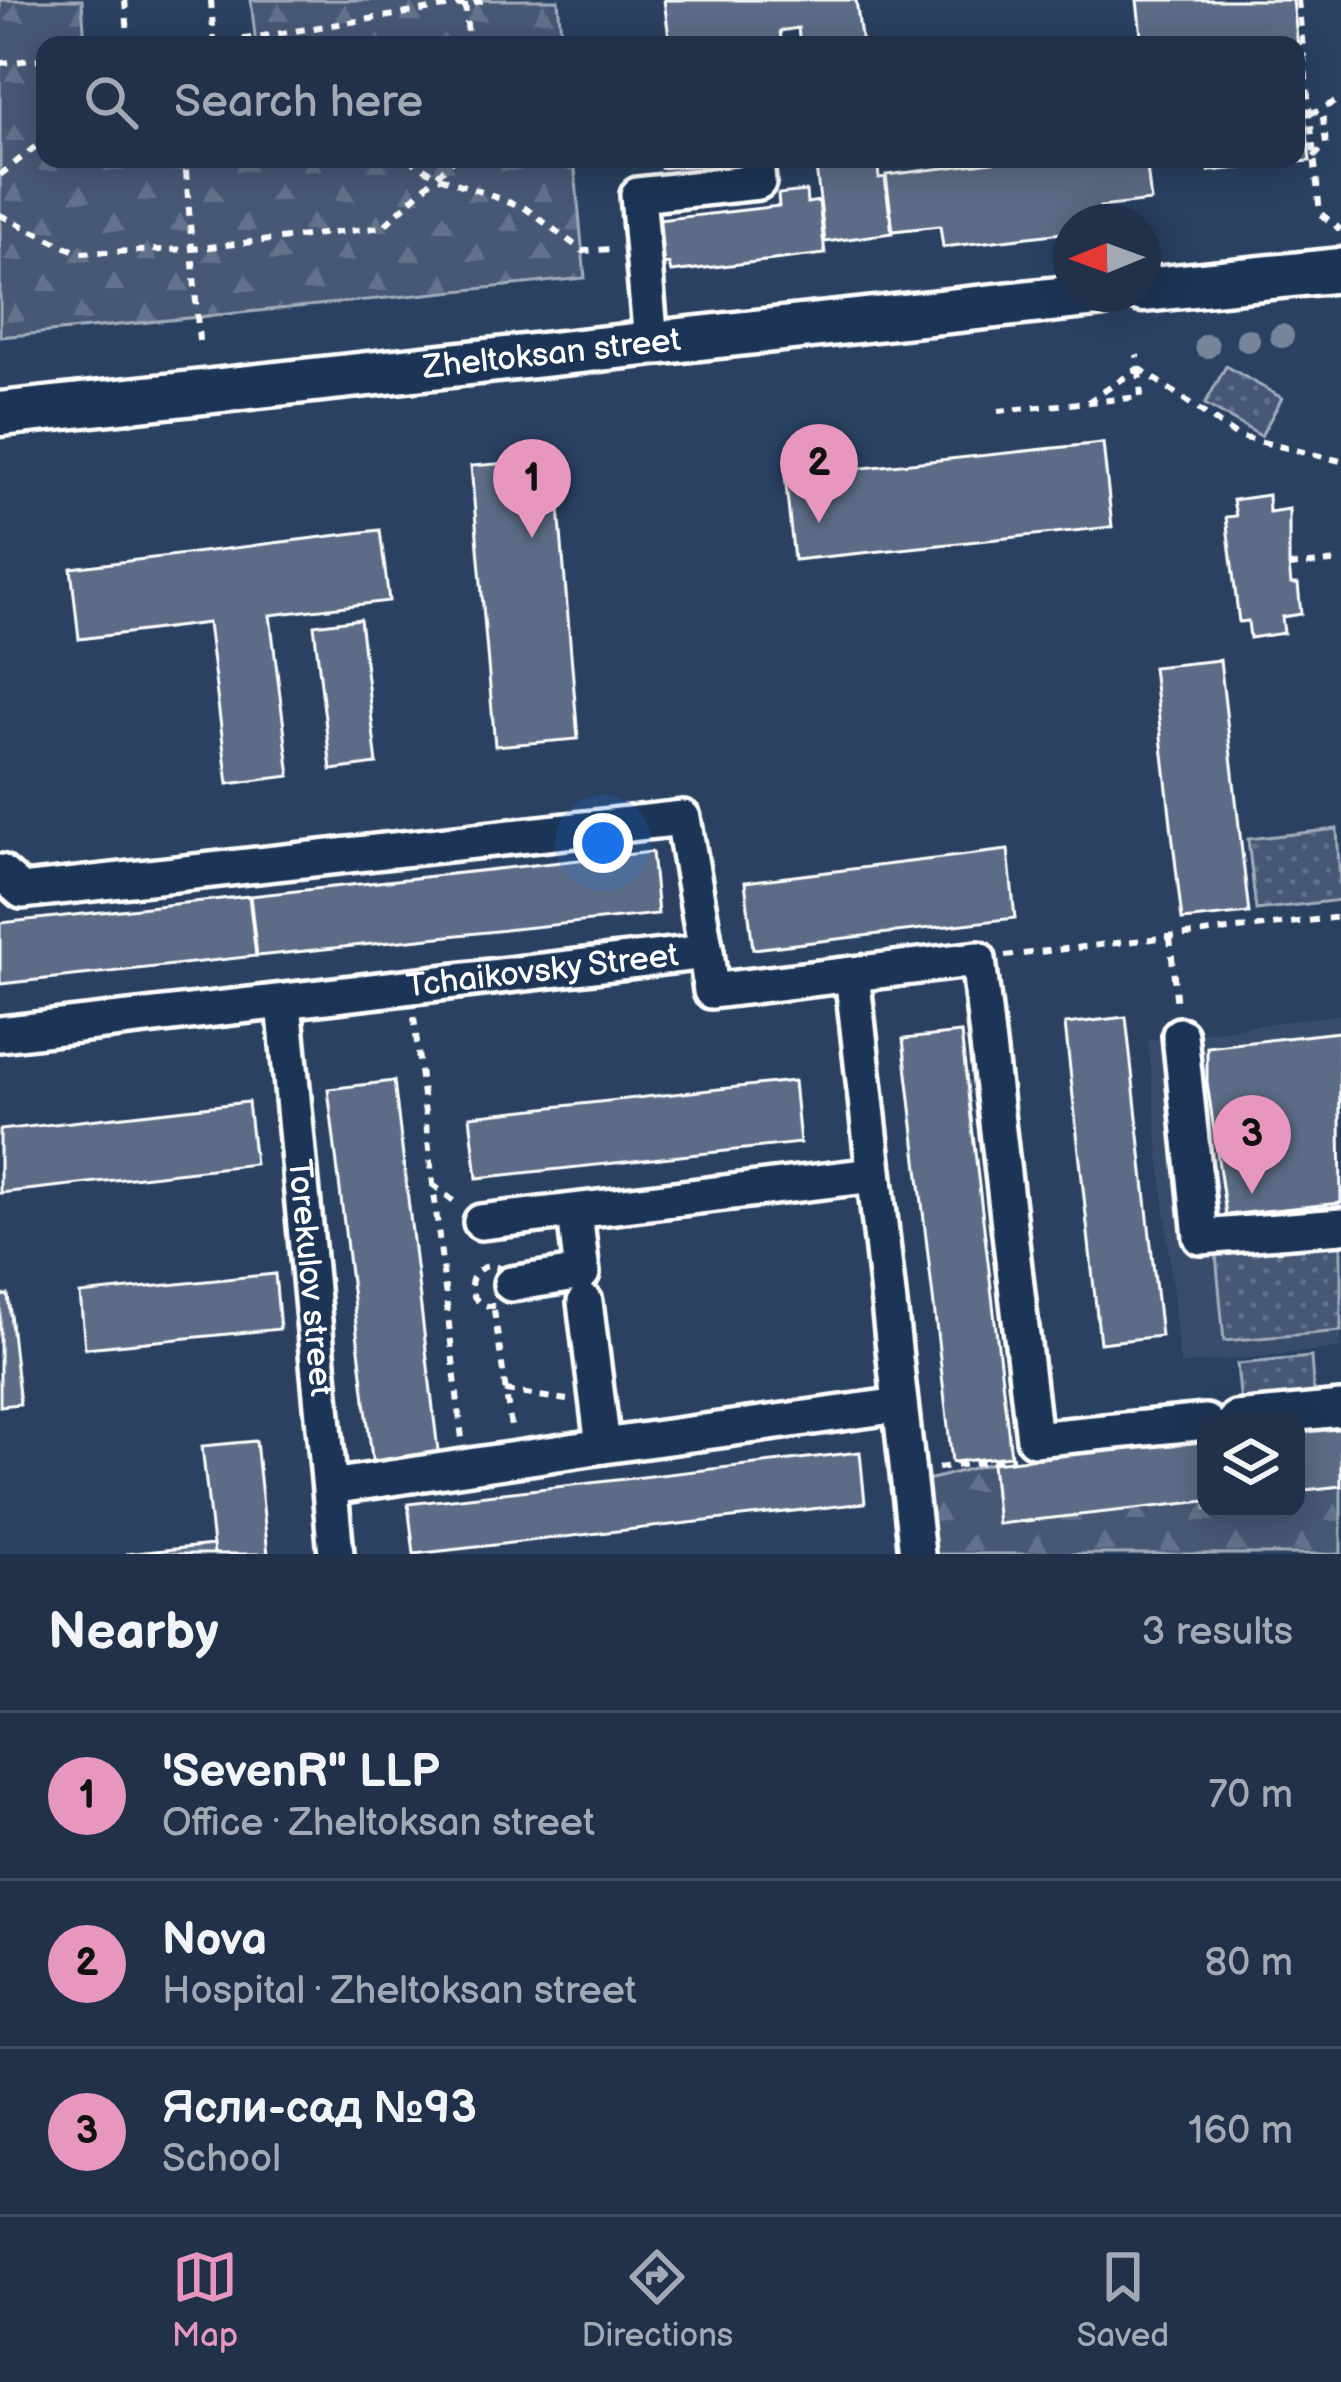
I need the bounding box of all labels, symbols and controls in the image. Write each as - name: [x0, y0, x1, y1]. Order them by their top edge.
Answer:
- search box: [36, 36, 1305, 168]
- icon: search: [78, 69, 144, 135]
- text: Search here: [174, 75, 423, 130]
- north arrow: [1053, 204, 1161, 312]
- street label: Zheltoksan street: [420, 320, 683, 388]
- pin: 2: [780, 424, 858, 523]
- pin: 1: [493, 439, 571, 538]
- your location: [573, 813, 633, 873]
- street label: Tchaikovsky Street: [404, 935, 680, 1007]
- pin: 3: [1213, 1095, 1291, 1194]
- street label: Torekulov street: [279, 1158, 341, 1398]
- map controls: [1197, 1410, 1305, 1518]
- button: layers: [1197, 1410, 1305, 1518]
- text: Nearby: [48, 1602, 219, 1663]
- text: 3 results: [1141, 1609, 1293, 1656]
- text: 'SevenR" LLP: [162, 1745, 439, 1800]
- text: 1: [79, 1772, 95, 1819]
- text: 70 m: [1208, 1772, 1293, 1819]
- text: Office · Zheltoksan street: [162, 1800, 595, 1847]
- text: Nova: [162, 1913, 267, 1968]
- text: 2: [75, 1940, 99, 1987]
- text: 80 m: [1205, 1940, 1293, 1987]
- text: Hospital · Zheltoksan street: [162, 1968, 637, 2015]
- text: Ясли-сад №93: [162, 2081, 477, 2136]
- text: 3: [76, 2108, 98, 2155]
- text: 160 m: [1188, 2108, 1293, 2155]
- text: School: [162, 2136, 281, 2183]
- tab: Map: [172, 2244, 238, 2356]
- tab: Directions: [581, 2244, 733, 2356]
- tab: Saved: [1077, 2244, 1169, 2356]

